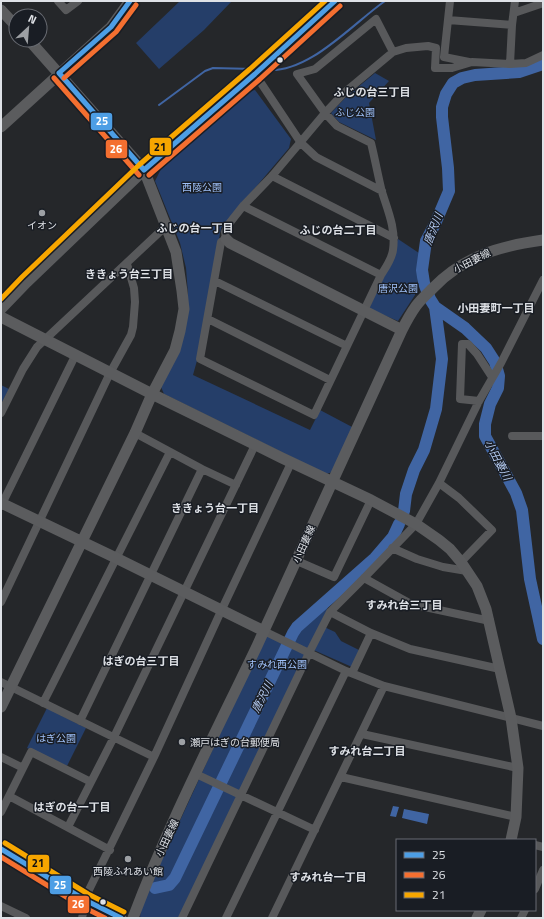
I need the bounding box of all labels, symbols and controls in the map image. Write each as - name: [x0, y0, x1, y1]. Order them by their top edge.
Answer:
- north arrow: [8, 8, 48, 48]
- text: N: [25, 10, 39, 28]
- unlabelled marker: [275, 55, 285, 65]
- district label: ふじの台三丁目: [334, 84, 411, 100]
- park label: ふじ公園: [335, 105, 375, 120]
- line badge: 25: [90, 112, 113, 131]
- text: 25: [96, 113, 108, 129]
- line badge: 21: [149, 137, 172, 156]
- line badge: 26: [105, 139, 128, 159]
- text: 21: [154, 139, 166, 155]
- text: 26: [110, 141, 122, 157]
- park label: 西陵公園: [182, 180, 222, 195]
- marker: イオン: [37, 208, 47, 218]
- water label: 唐沢川: [420, 210, 447, 247]
- place label: イオン: [27, 218, 57, 233]
- district label: ふじの台一丁目: [157, 220, 234, 236]
- district label: ふじの台二丁目: [300, 222, 377, 238]
- street label: 小田妻線: [451, 245, 493, 277]
- district label: ききょう台三丁目: [85, 266, 173, 282]
- park label: 唐沢公園: [378, 281, 418, 296]
- district label: 小田妻町一丁目: [458, 300, 535, 316]
- water label: 小田妻川: [481, 437, 516, 484]
- district label: ききょう台一丁目: [171, 500, 259, 516]
- street label: 小田妻線: [289, 523, 319, 565]
- district label: すみれ台三丁目: [366, 597, 443, 613]
- district label: はぎの台三丁目: [103, 653, 180, 669]
- park label: すみれ西公園: [247, 657, 307, 672]
- water label: 唐沢川: [248, 678, 277, 715]
- park label: はぎ公園: [36, 731, 76, 746]
- place label: 瀬戸はぎの台郵便局: [190, 735, 280, 750]
- marker: 瀬戸はぎの台郵便局: [177, 737, 187, 747]
- district label: すみれ台二丁目: [329, 743, 406, 759]
- district label: はぎの台一丁目: [34, 799, 111, 815]
- street label: 小田妻線: [152, 817, 182, 859]
- legend: [396, 839, 536, 911]
- text: 25: [432, 845, 446, 864]
- line badge: 21: [27, 854, 50, 873]
- marker: 西陵ふれあい館: [123, 854, 133, 864]
- text: 21: [32, 855, 44, 871]
- place label: 西陵ふれあい館: [93, 864, 163, 879]
- text: 26: [432, 865, 446, 884]
- district label: すみれ台一丁目: [290, 869, 367, 885]
- line badge: 25: [49, 875, 72, 895]
- text: 25: [54, 877, 66, 893]
- text: 21: [432, 885, 445, 904]
- line badge: 26: [67, 895, 90, 914]
- text: 26: [72, 896, 84, 912]
- unlabelled marker: [98, 897, 108, 907]

